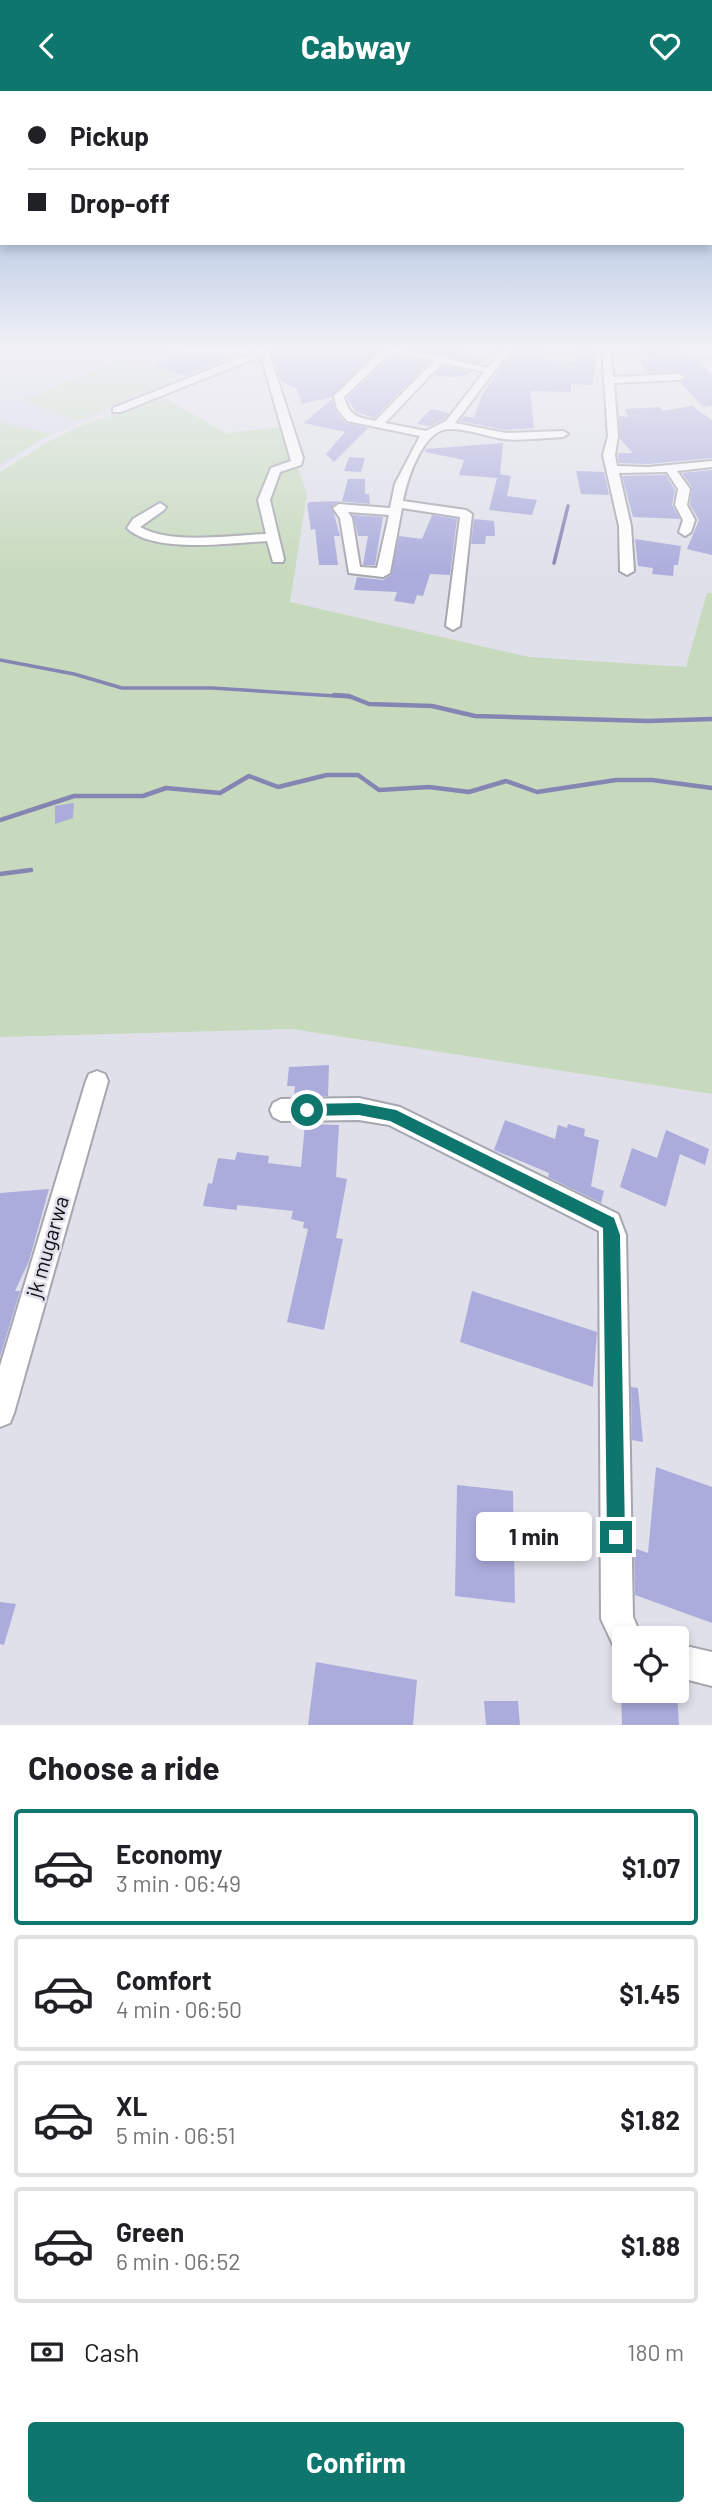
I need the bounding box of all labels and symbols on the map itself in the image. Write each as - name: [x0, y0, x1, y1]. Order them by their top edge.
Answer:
- route start: [291, 1094, 323, 1126]
- street label: jk mugarwa: [20, 1193, 73, 1301]
- callout: 1 min: [476, 1513, 592, 1561]
- route end: [600, 1521, 632, 1553]

